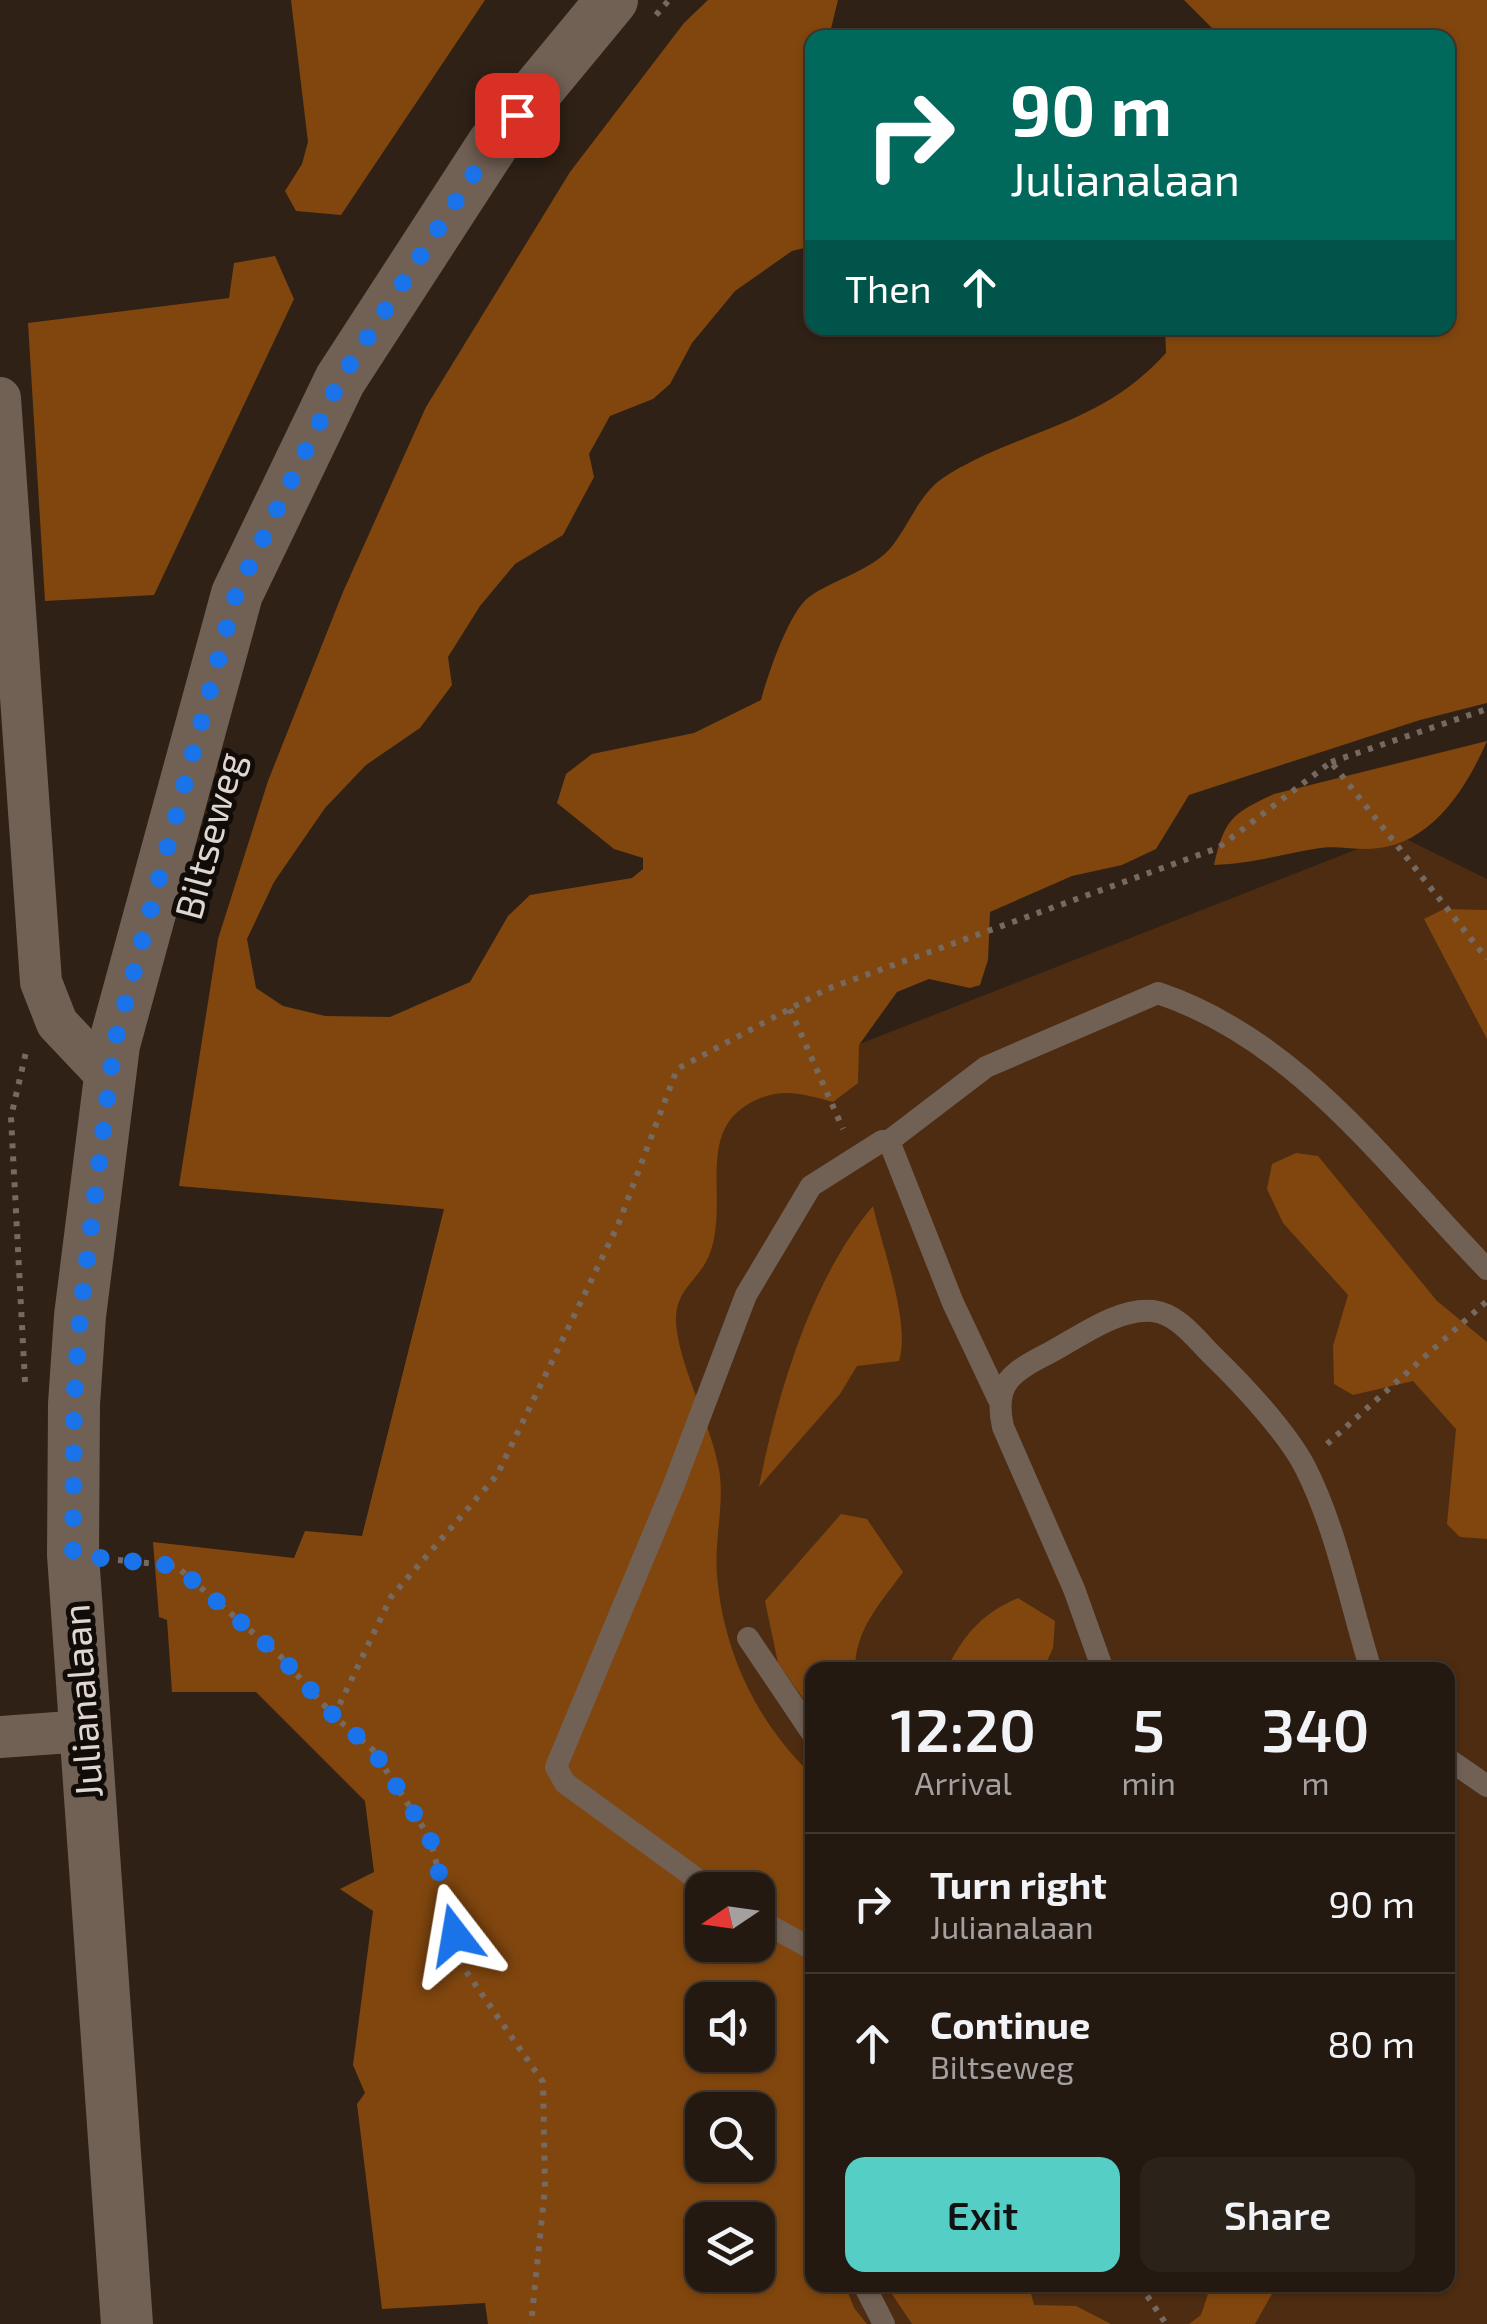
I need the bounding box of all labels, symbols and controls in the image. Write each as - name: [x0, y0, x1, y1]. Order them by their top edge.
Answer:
- text: 90 m: [1010, 66, 1172, 150]
- icon: right: [845, 70, 975, 200]
- pin: [475, 73, 560, 158]
- icon: arrive: [490, 88, 545, 143]
- text: Julianalaan: [1010, 151, 1240, 205]
- icon: ahead: [952, 260, 1007, 315]
- text: Then: [845, 265, 932, 311]
- street label: Biltseweg: [164, 747, 252, 924]
- street label: Julianalaan: [51, 1603, 111, 1800]
- text: 12:20: [890, 1692, 1036, 1764]
- text: 5: [1132, 1692, 1165, 1764]
- text: 340: [1261, 1692, 1370, 1764]
- text: Arrival: [914, 1763, 1012, 1801]
- text: min: [1121, 1763, 1176, 1801]
- text: m: [1301, 1763, 1329, 1801]
- text: Turn right: [930, 1861, 1107, 1907]
- north arrow: [685, 1872, 775, 1962]
- map controls: [685, 1872, 775, 2292]
- icon: right: [845, 1876, 900, 1931]
- text: 90 m: [1329, 1880, 1415, 1926]
- position arrow: [403, 1883, 507, 1987]
- text: Julianalaan: [930, 1907, 1094, 1945]
- button: sound: [685, 1982, 775, 2072]
- text: Continue: [930, 2001, 1090, 2047]
- icon: ahead: [845, 2016, 900, 2071]
- text: 80 m: [1327, 2020, 1415, 2066]
- text: Biltseweg: [930, 2047, 1074, 2085]
- button: search: [685, 2092, 775, 2182]
- button: Exit: [845, 2157, 1120, 2272]
- button: Share: [1140, 2157, 1415, 2272]
- button: layers: [685, 2202, 775, 2292]

